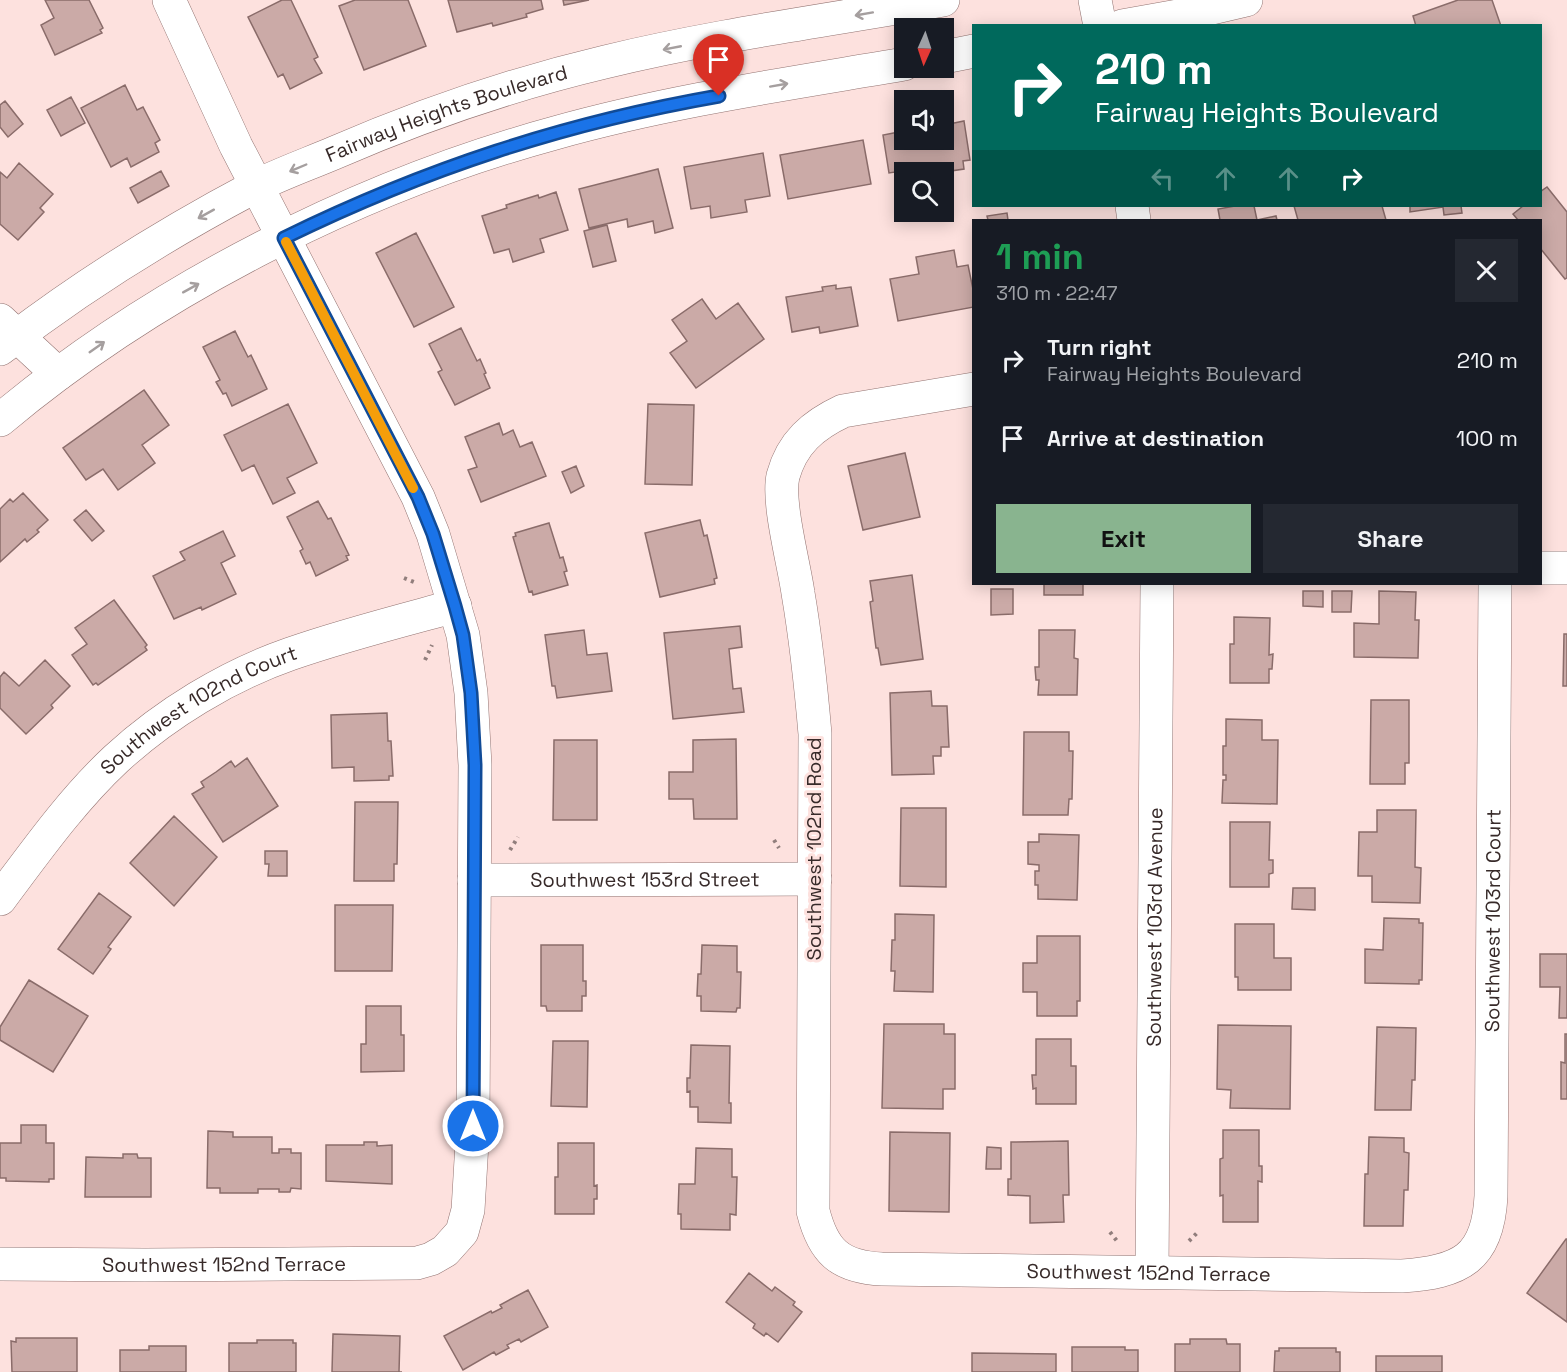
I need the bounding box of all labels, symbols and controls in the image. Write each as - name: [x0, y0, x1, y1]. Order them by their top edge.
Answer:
- one-way arrow: [855, 8, 875, 19]
- north arrow: [894, 18, 954, 78]
- map controls: [894, 18, 954, 222]
- pin: [693, 34, 744, 96]
- one-way arrow: [663, 43, 683, 54]
- icon: arrive: [702, 43, 735, 76]
- text: 210 m: [1095, 43, 1213, 96]
- icon: right: [996, 48, 1074, 126]
- street label: Fairway Heights Boulevard: [322, 59, 570, 168]
- one-way arrow: [769, 80, 788, 91]
- button: sound: [894, 90, 954, 150]
- text: Fairway Heights Boulevard: [1095, 95, 1439, 130]
- button: search: [894, 162, 954, 222]
- icon: left: [1146, 162, 1179, 195]
- icon: ahead: [1209, 162, 1242, 195]
- icon: ahead: [1272, 162, 1305, 195]
- icon: right: [1335, 162, 1368, 195]
- one-way arrow: [290, 163, 308, 174]
- one-way arrow: [198, 209, 215, 221]
- text: 1 min: [996, 234, 1084, 280]
- button: close: [1455, 239, 1518, 302]
- text: 310 m · 22:47: [996, 280, 1118, 306]
- one-way arrow: [182, 282, 199, 294]
- text: Turn right: [1047, 333, 1152, 361]
- one-way arrow: [88, 341, 104, 353]
- icon: right: [996, 344, 1029, 377]
- text: 210 m: [1457, 346, 1518, 374]
- text: Fairway Heights Boulevard: [1047, 361, 1302, 387]
- icon: arrive: [996, 422, 1029, 455]
- text: Arrive at destination: [1047, 424, 1264, 452]
- text: 100 m: [1456, 424, 1518, 452]
- button: Exit: [996, 504, 1251, 573]
- button: Share: [1263, 504, 1518, 573]
- street label: Southwest 102nd Court: [94, 640, 300, 780]
- street label: Southwest 102nd Road: [801, 737, 827, 961]
- street label: Southwest 103rd Avenue: [1141, 807, 1168, 1047]
- street label: Southwest 103rd Court: [1479, 809, 1507, 1032]
- street label: Southwest 153rd Street: [530, 866, 760, 893]
- position arrow: [441, 1094, 505, 1158]
- street label: Southwest 152nd Terrace: [102, 1251, 346, 1278]
- street label: Southwest 152nd Terrace: [1026, 1258, 1271, 1287]

